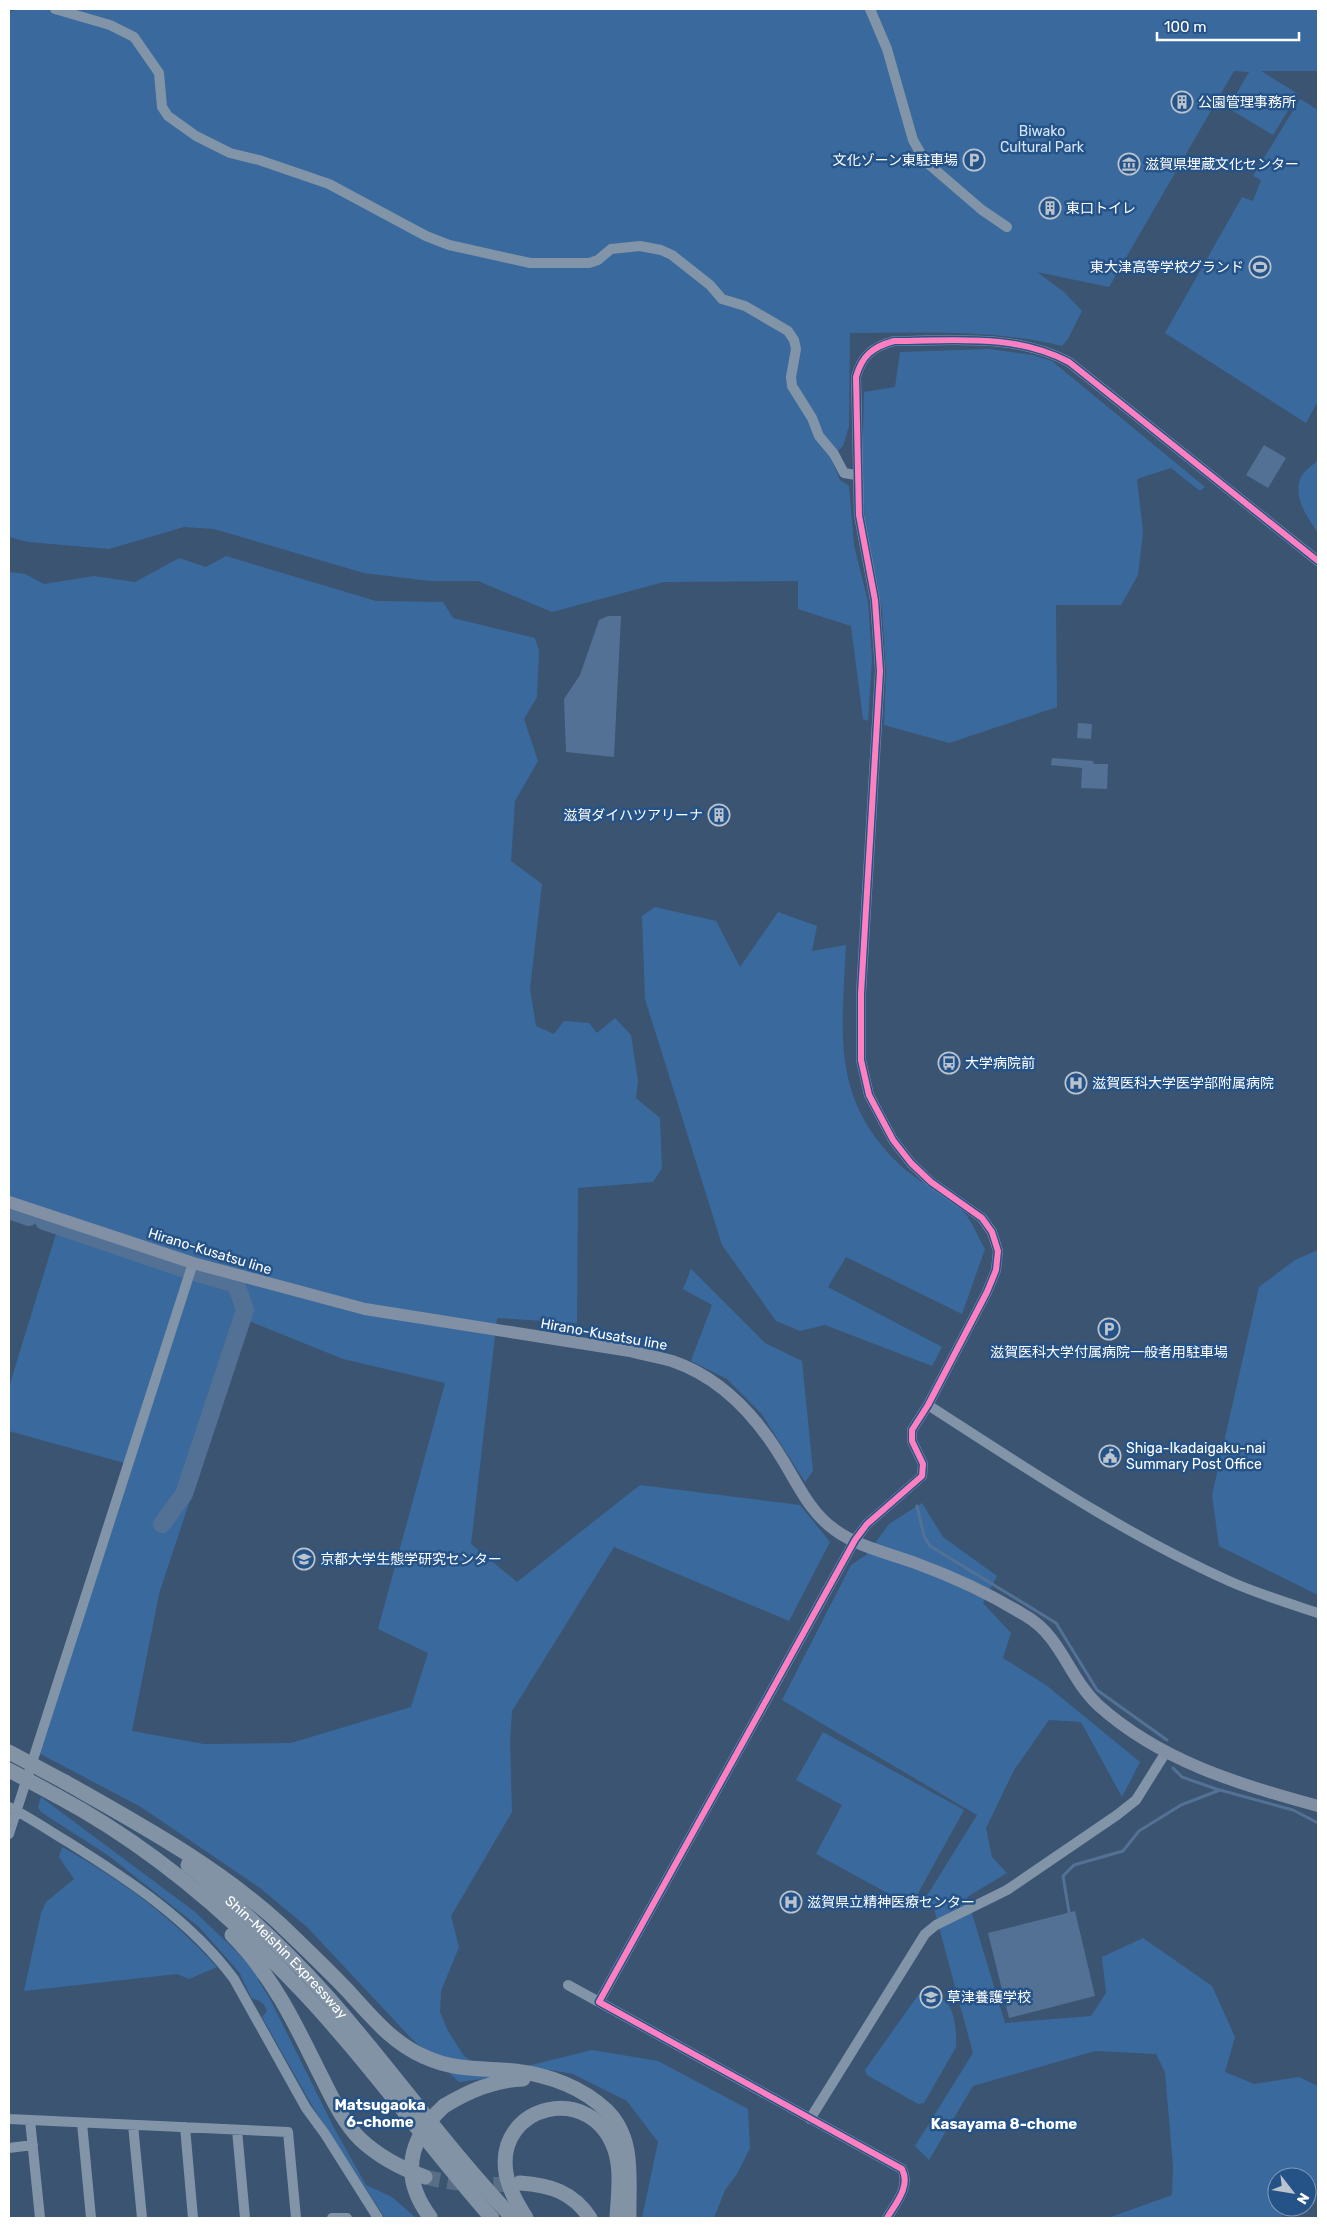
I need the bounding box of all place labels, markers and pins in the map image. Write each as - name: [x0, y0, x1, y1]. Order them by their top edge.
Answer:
- building icon: 公園管理事務所: [1170, 90, 1194, 114]
- place label: 公園管理事務所: [1198, 94, 1296, 111]
- parking icon: 文化ゾーン東駐車場: [962, 148, 986, 172]
- place label: 文化ゾーン東駐車場: [833, 152, 958, 169]
- museum icon: 滋賀県埋蔵文化センター: [1117, 152, 1141, 176]
- place label: 滋賀県埋蔵文化センター: [1145, 156, 1299, 173]
- building icon: 東口トイレ: [1038, 196, 1062, 220]
- place label: 東口トイレ: [1066, 200, 1136, 217]
- sports icon: 東大津高等学校グランド: [1248, 255, 1272, 279]
- place label: 東大津高等学校グランド: [1090, 259, 1244, 276]
- building icon: 滋賀ダイハツアリーナ: [707, 803, 731, 827]
- place label: 滋賀ダイハツアリーナ: [563, 807, 703, 824]
- bus stop icon: 大学病院前: [937, 1051, 961, 1075]
- place label: 大学病院前: [965, 1055, 1035, 1072]
- hospital icon: 滋賀医科大学医学部附属病院: [1064, 1071, 1088, 1095]
- place label: 滋賀医科大学医学部附属病院: [1092, 1075, 1274, 1092]
- parking icon: 滋賀医科大学付属病院一般者用駐車場: [1097, 1317, 1121, 1341]
- place label: 滋賀医科大学付属病院一般者用駐車場: [990, 1344, 1228, 1361]
- place label: Shiga-Ikadaigaku-nai Summary Post Office: [1126, 1440, 1266, 1473]
- public building icon: Shiga-Ikadaigaku-nai Summary Post Office: [1098, 1444, 1122, 1468]
- school or university icon: 京都大学生態学研究センター: [292, 1547, 316, 1571]
- place label: 京都大学生態学研究センター: [320, 1551, 502, 1568]
- hospital icon: 滋賀県立精神医療センター: [779, 1890, 803, 1914]
- place label: 滋賀県立精神医療センター: [807, 1894, 975, 1911]
- school or university icon: 草津養護学校: [919, 1985, 943, 2009]
- place label: 草津養護学校: [947, 1989, 1031, 2006]

